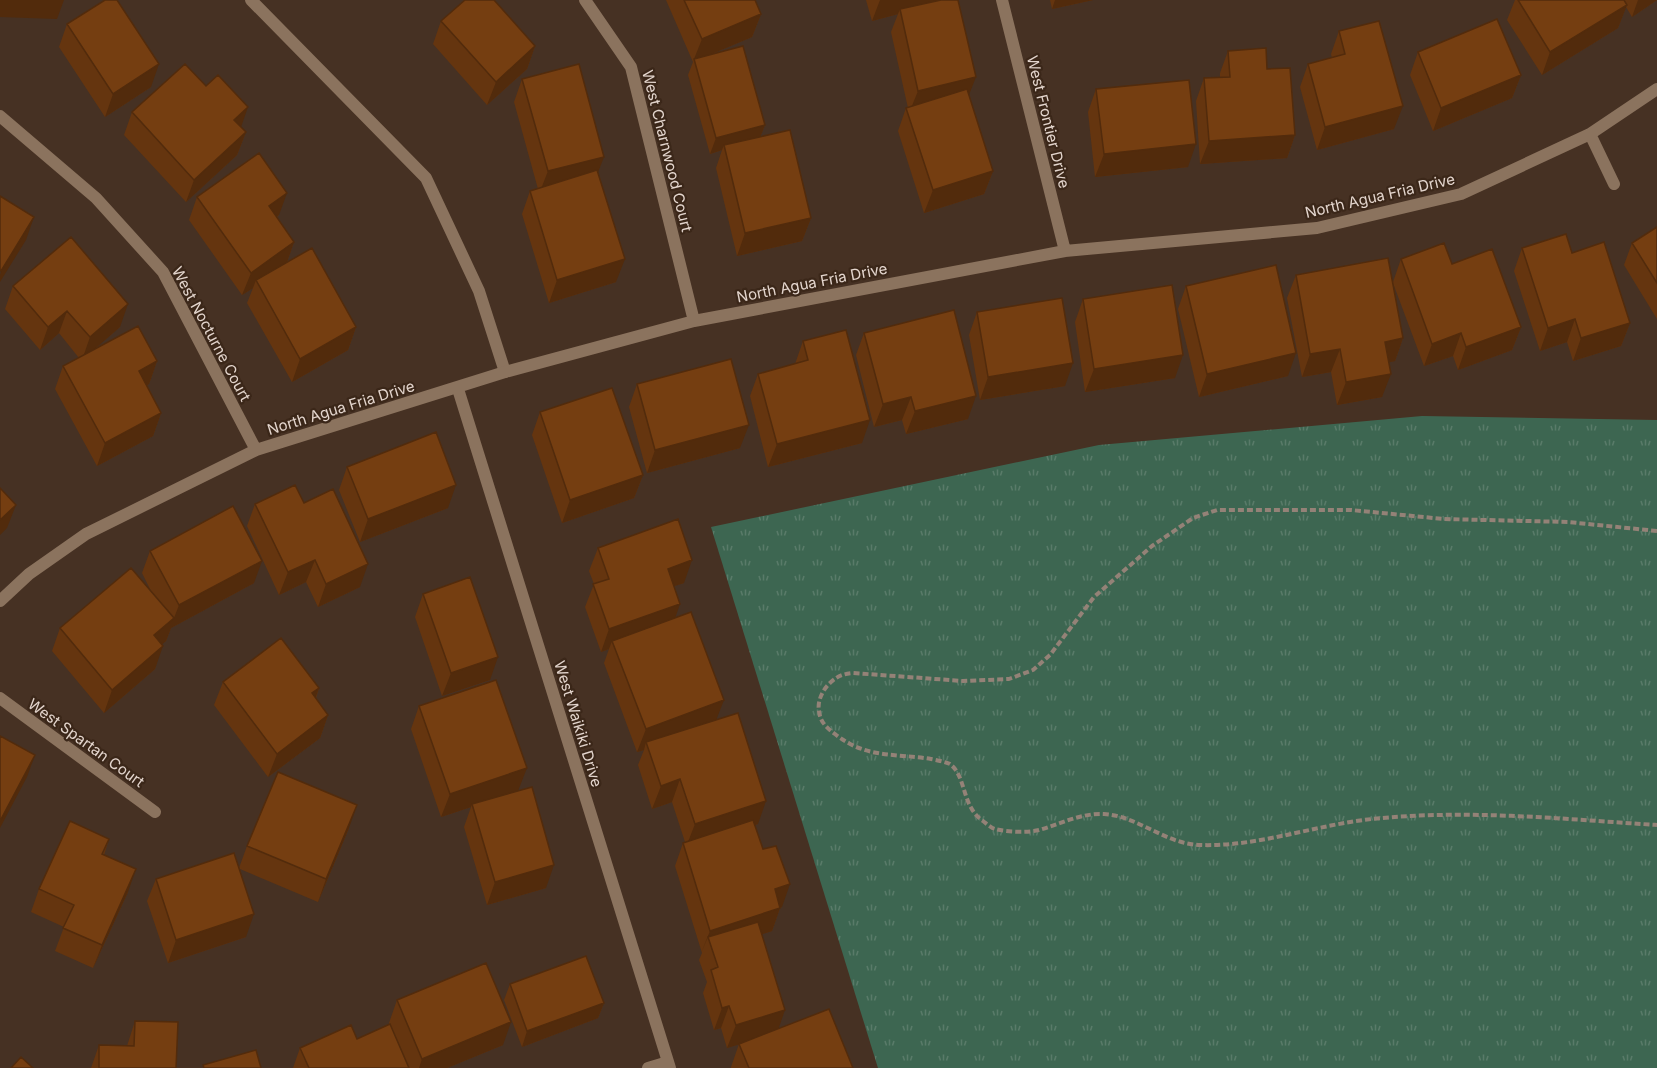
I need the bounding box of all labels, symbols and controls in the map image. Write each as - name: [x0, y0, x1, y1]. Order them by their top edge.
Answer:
- street label: West Frontier Drive: [1023, 54, 1074, 190]
- street label: West Charnwood Court: [638, 68, 697, 234]
- street label: North Agua Fria Drive: [1303, 169, 1457, 222]
- street label: North Agua Fria Drive: [735, 259, 889, 306]
- street label: West Nocturne Court: [168, 263, 255, 404]
- street label: North Agua Fria Drive: [265, 376, 417, 439]
- street label: West Waikiki Drive: [550, 658, 607, 789]
- street label: West Spartan Court: [24, 694, 148, 791]

